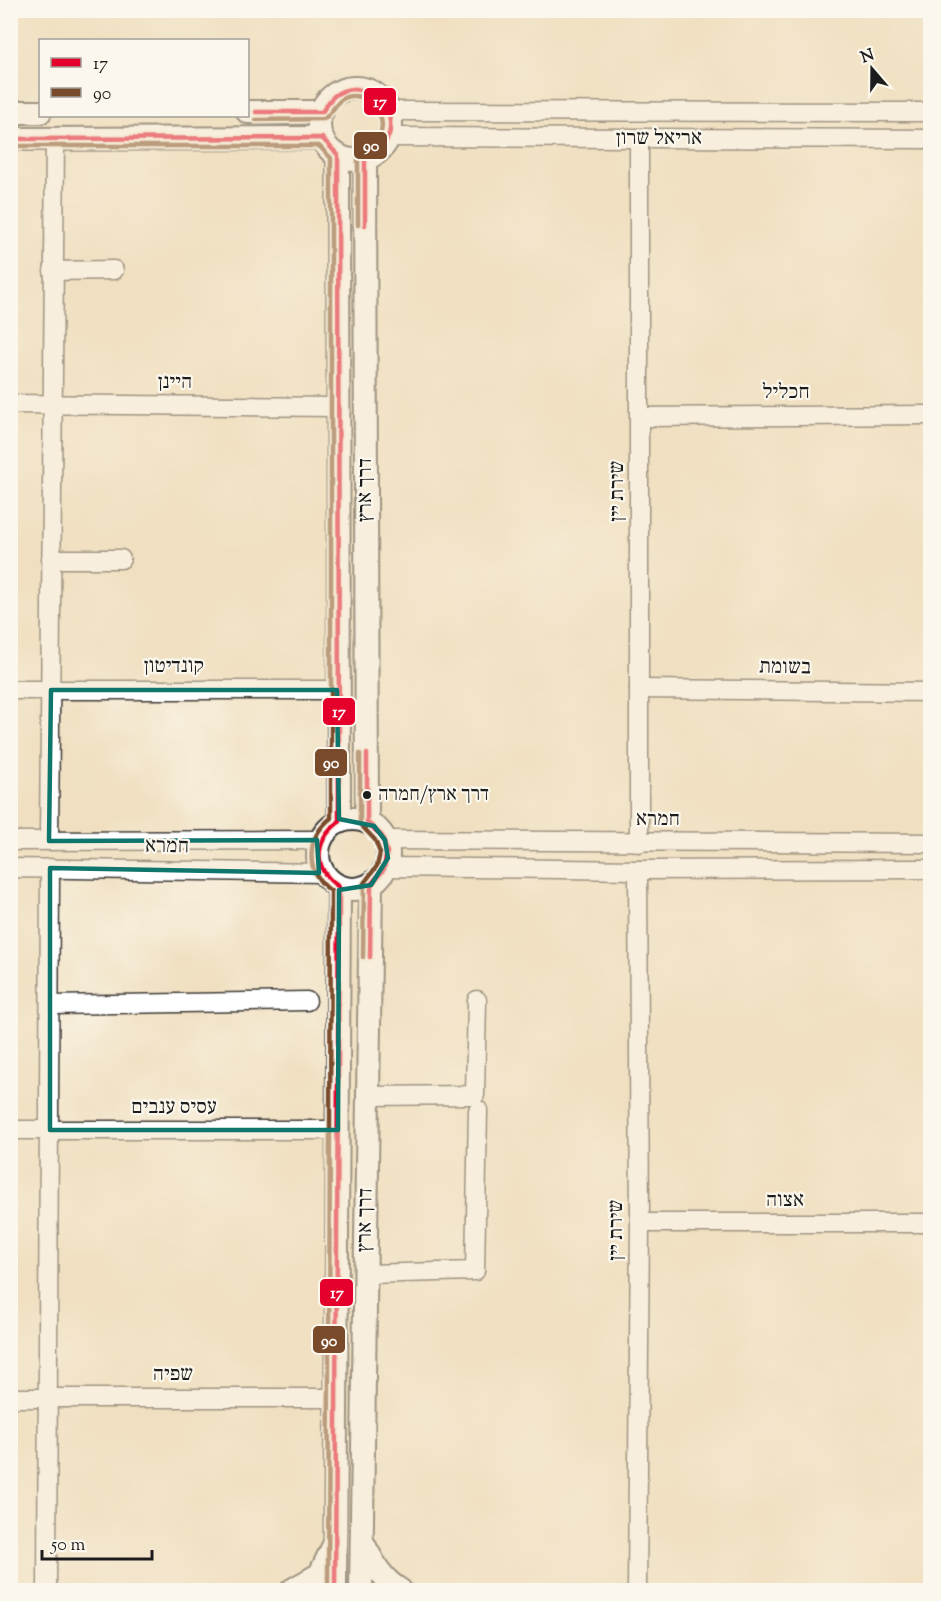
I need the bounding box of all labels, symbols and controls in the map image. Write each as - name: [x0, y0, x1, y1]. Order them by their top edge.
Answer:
- legend: [39, 39, 249, 117]
- north arrow: [842, 39, 902, 99]
- text: N: [858, 44, 878, 70]
- text: 17: [93, 52, 108, 78]
- text: 90: [93, 82, 111, 108]
- line badge: 17: [363, 87, 397, 116]
- text: 17: [373, 92, 388, 115]
- street label: אריאל שרון: [616, 124, 702, 154]
- line badge: 90: [353, 131, 388, 160]
- text: 90: [363, 136, 380, 159]
- street label: היינן: [158, 368, 192, 398]
- street label: חכליל: [762, 378, 810, 408]
- street label: דרך ארץ: [351, 458, 381, 522]
- street label: שירת יין: [603, 460, 633, 521]
- street label: קונדיטון: [144, 652, 204, 682]
- street label: בשומת: [759, 653, 811, 683]
- line badge: 17: [322, 697, 356, 726]
- text: 17: [332, 702, 347, 725]
- line badge: 90: [314, 748, 348, 777]
- text: 90: [323, 753, 340, 776]
- place label: דרך ארץ/חמרה: [378, 781, 489, 810]
- marker: דרך ארץ/חמרה: [361, 789, 373, 801]
- street label: חמרא: [636, 805, 680, 835]
- street label: חמרא: [145, 832, 189, 862]
- street label: עסיס ענבים: [131, 1093, 217, 1123]
- street label: אצוה: [766, 1186, 804, 1216]
- street label: דרך ארץ: [350, 1188, 382, 1252]
- street label: שירת יין: [602, 1199, 632, 1260]
- line badge: 17: [319, 1278, 354, 1307]
- text: 17: [330, 1283, 345, 1306]
- line badge: 90: [312, 1325, 346, 1354]
- text: 90: [321, 1331, 338, 1354]
- street label: שפיה: [153, 1360, 193, 1390]
- scale bar: [42, 1523, 152, 1561]
- text: 50 m: [50, 1533, 86, 1559]

